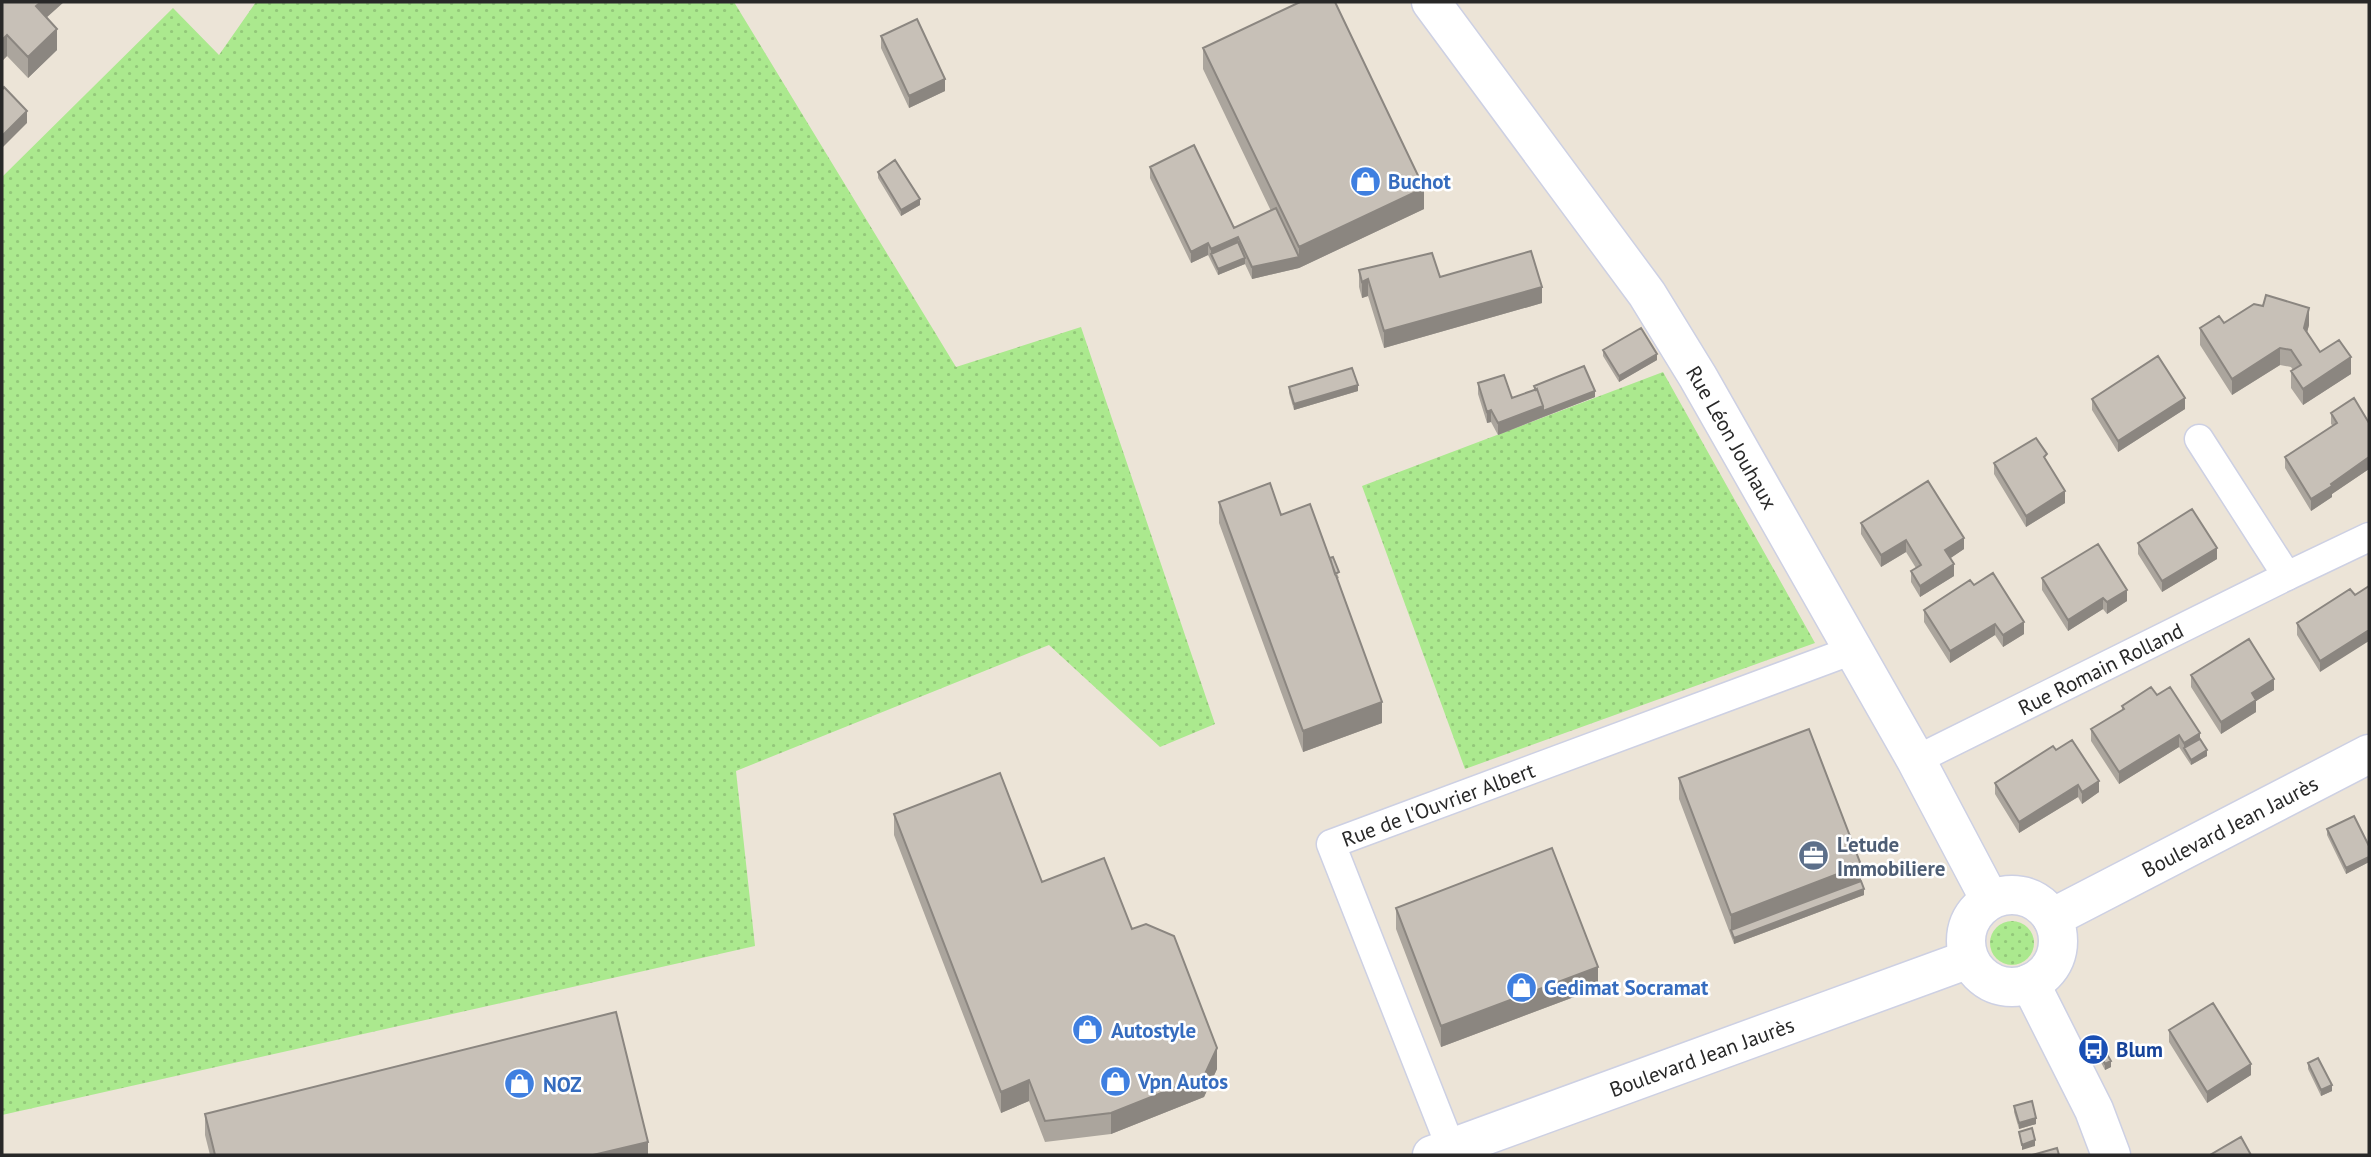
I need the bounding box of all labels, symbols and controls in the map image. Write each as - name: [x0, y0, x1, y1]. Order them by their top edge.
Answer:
- shop icon: Buchot: [1348, 164, 1382, 198]
- place label: Buchot: [1388, 168, 1452, 195]
- street label: Rue Léon Jouhaux: [1681, 360, 1784, 514]
- street label: Rue Romain Rolland: [2013, 616, 2188, 721]
- street label: Rue de l'Ouvrier Albert: [1338, 756, 1538, 852]
- street label: Boulevard Jean Jaurès: [2137, 769, 2322, 883]
- place label: L'etude Immobiliere: [1837, 831, 1946, 882]
- office icon: L'etude Immobiliere: [1797, 839, 1831, 873]
- shop icon: Gedimat Socramat: [1504, 970, 1538, 1004]
- place label: Gedimat Socramat: [1544, 974, 1709, 1001]
- street label: Boulevard Jean Jaurès: [1606, 1011, 1798, 1103]
- shop icon: Autostyle: [1071, 1013, 1105, 1047]
- place label: Autostyle: [1111, 1017, 1196, 1044]
- bus stop icon: Blum: [2076, 1032, 2110, 1066]
- place label: Blum: [2116, 1036, 2163, 1063]
- shop icon: Vpn Autos: [1098, 1064, 1132, 1098]
- shop icon: NOZ: [503, 1067, 537, 1101]
- place label: Vpn Autos: [1137, 1068, 1228, 1095]
- place label: NOZ: [543, 1071, 582, 1098]

